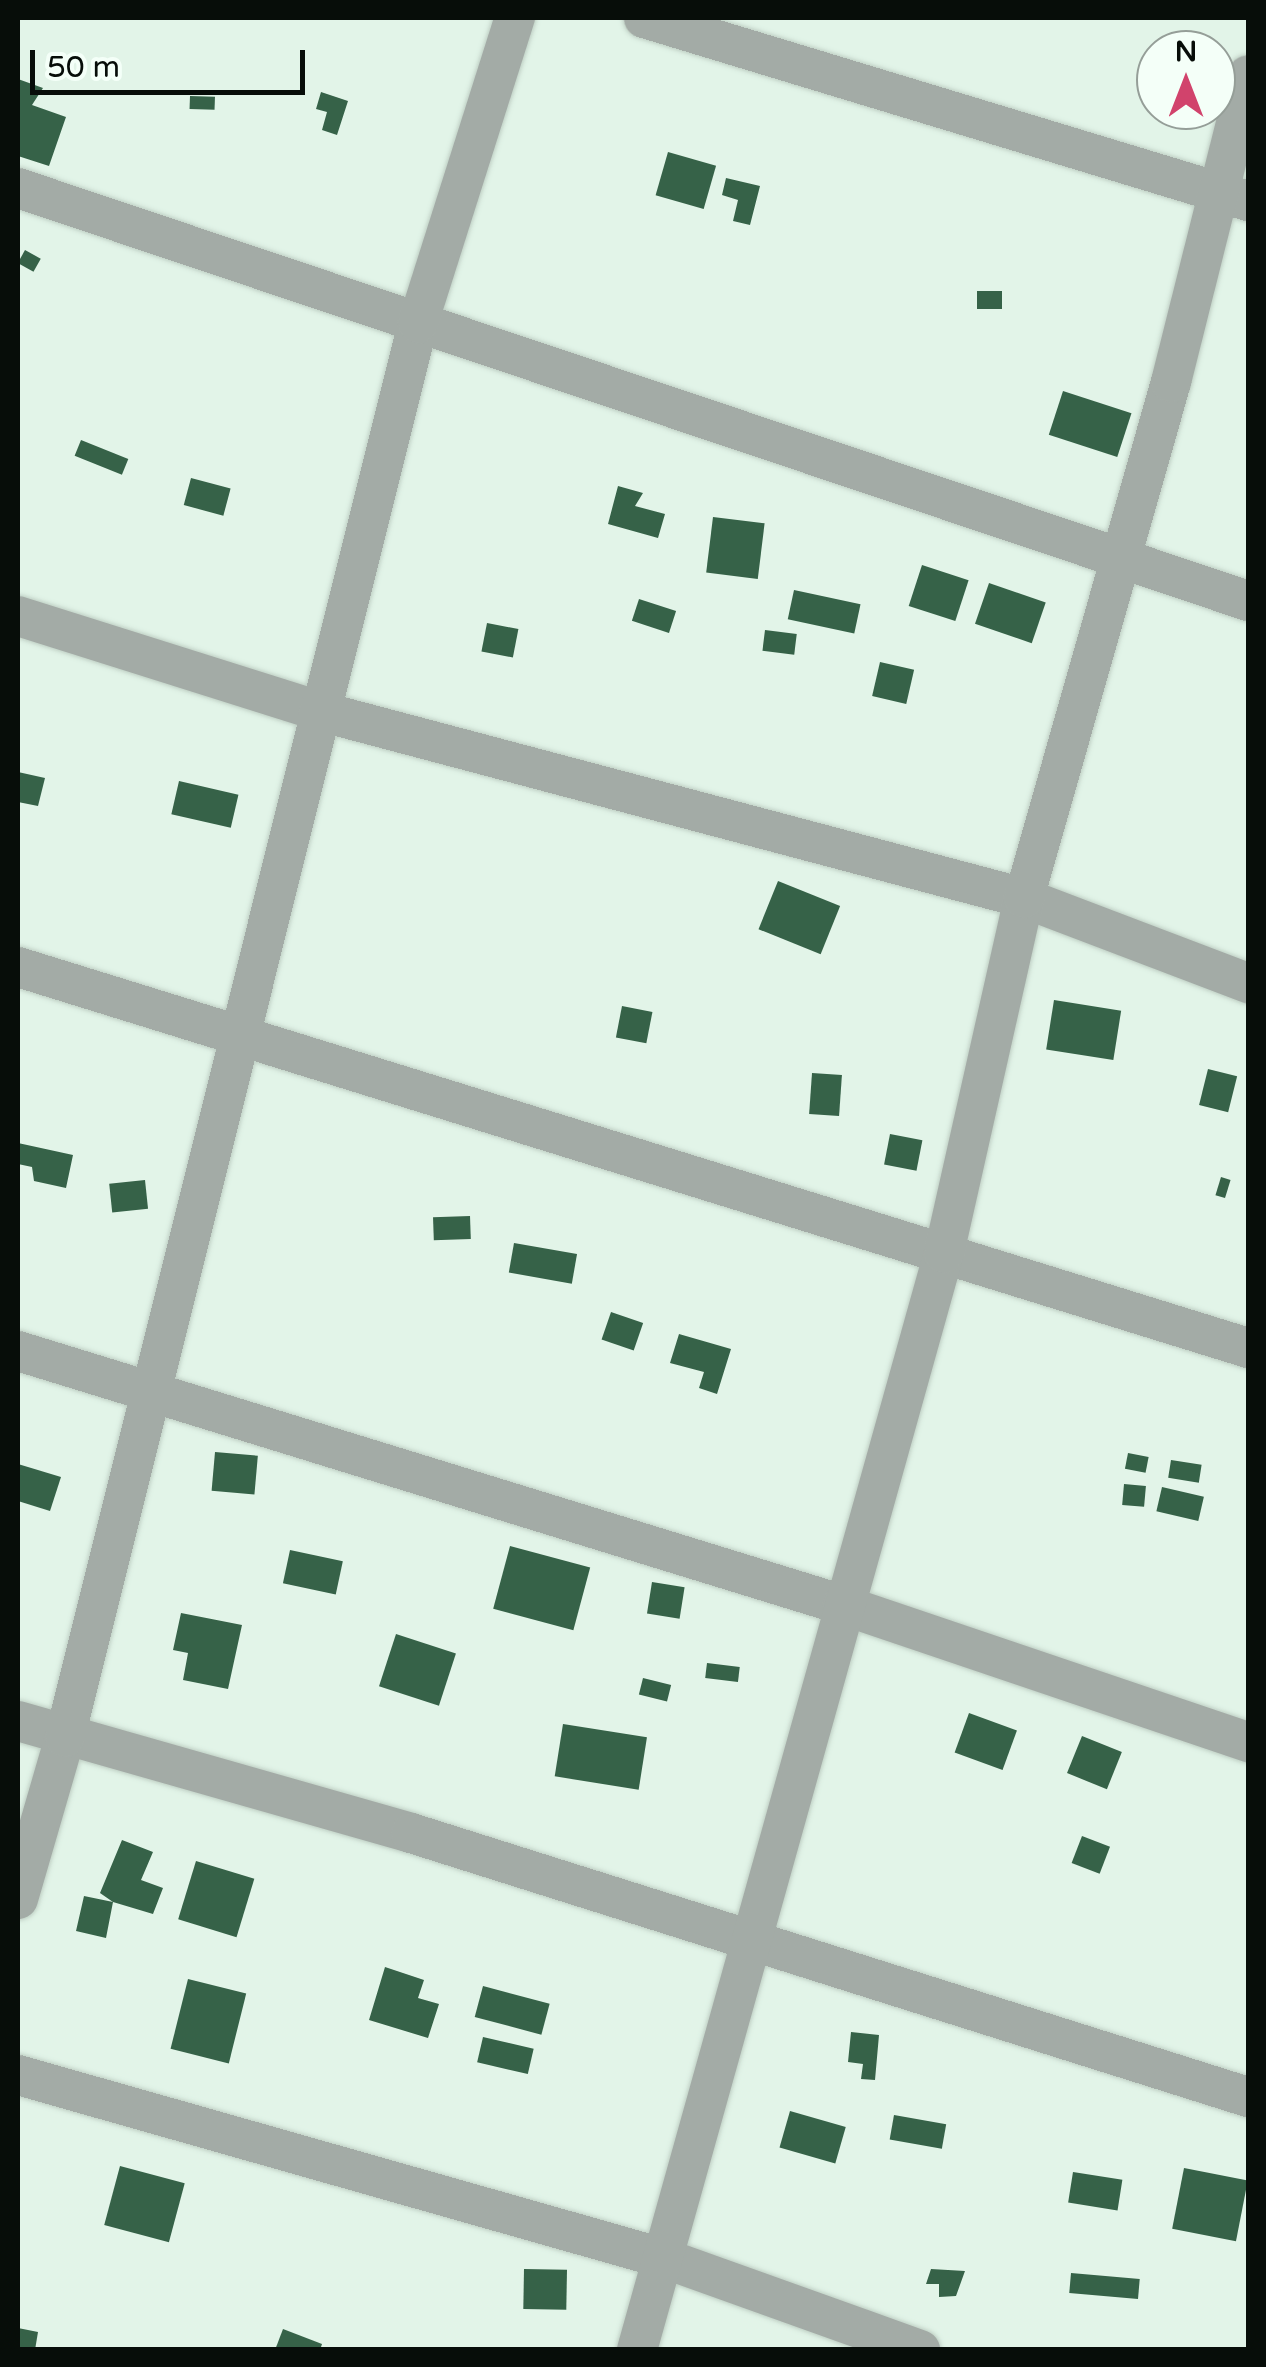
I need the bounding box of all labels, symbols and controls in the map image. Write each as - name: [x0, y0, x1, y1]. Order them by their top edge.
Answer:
- scale bar: [35, 30, 310, 92]
- north arrow: [1136, 30, 1236, 130]
- text: N: [1175, 35, 1197, 69]
- text: 50 m: [47, 49, 120, 86]

